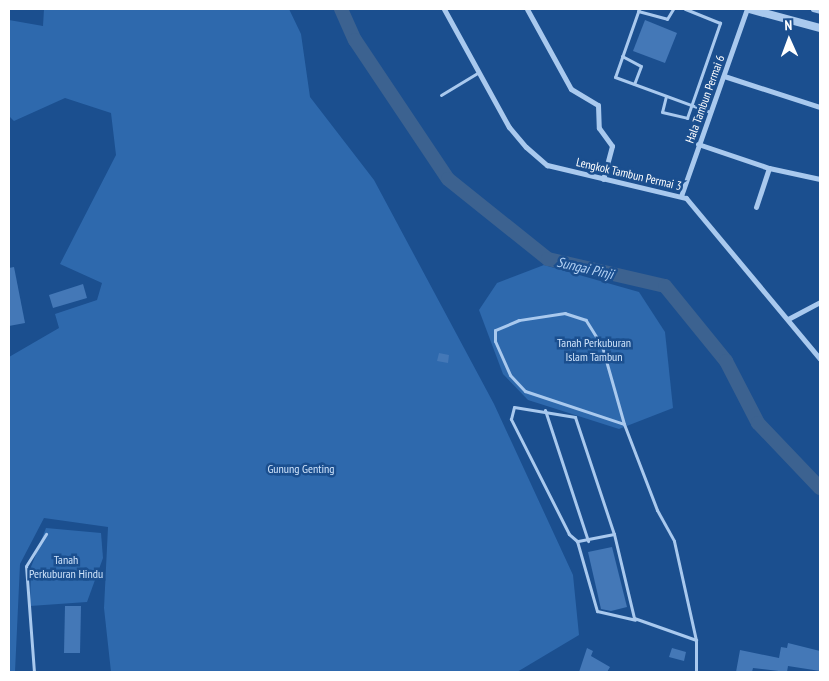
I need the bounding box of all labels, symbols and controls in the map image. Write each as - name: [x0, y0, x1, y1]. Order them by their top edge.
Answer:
- north arrow: [764, 15, 814, 65]
- text: N: [784, 16, 793, 34]
- street label: Hala Tambun Permai 6: [682, 53, 728, 145]
- street label: Lengkok Tambun Permai 3: [575, 155, 683, 193]
- water label: Sungai Pinji: [555, 253, 615, 283]
- park label: Tanah Perkuburan Islam Tambun: [557, 336, 631, 364]
- park label: Gunung Genting: [267, 462, 335, 476]
- park label: Tanah Perkuburan Hindu: [29, 553, 103, 581]

